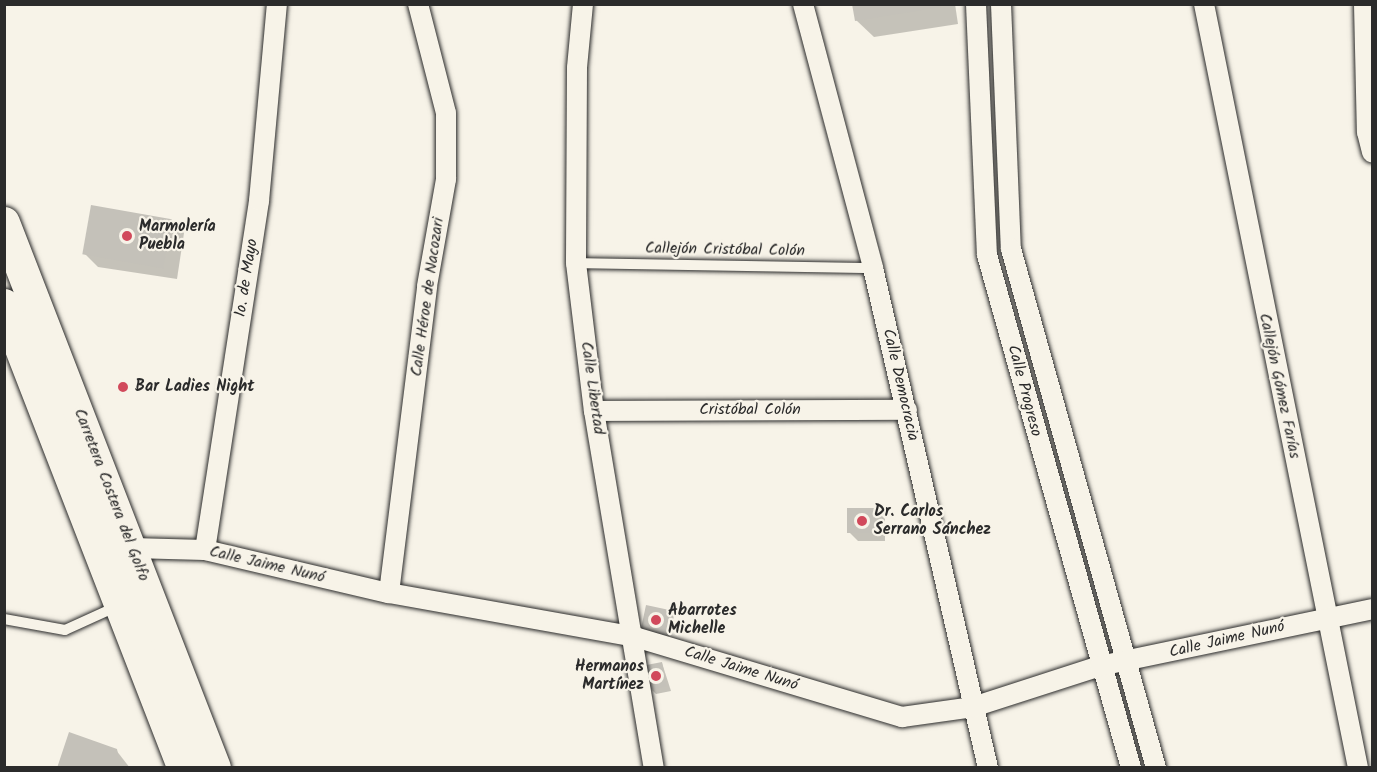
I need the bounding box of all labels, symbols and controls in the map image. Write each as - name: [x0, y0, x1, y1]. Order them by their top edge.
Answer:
- street label: Calle Héroe de Nacozari: [407, 216, 449, 378]
- place label: Marmolería Puebla: [139, 217, 216, 255]
- marker: Marmolería Puebla: [120, 229, 134, 243]
- street label: 1o. de Mayo: [231, 238, 263, 318]
- street label: Callejón Cristóbal Colón: [645, 239, 805, 261]
- street label: Callejón Gómez Farías: [1254, 312, 1304, 460]
- street label: Calle Democracia: [878, 327, 922, 443]
- street label: Calle Libertad: [576, 340, 608, 436]
- street label: Calle Progreso: [1003, 343, 1045, 439]
- place label: Bar Ladies Night: [135, 377, 254, 397]
- marker: Bar Ladies Night: [116, 380, 130, 394]
- street label: Cristóbal Colón: [699, 400, 801, 420]
- street label: Carretera Costera del Golfo: [69, 406, 153, 584]
- place label: Dr. Carlos Serrano Sánchez: [874, 502, 991, 540]
- marker: Dr. Carlos Serrano Sánchez: [855, 514, 869, 528]
- street label: Calle Jaime Nunó: [207, 542, 327, 588]
- place label: Abarrotes Michelle: [668, 601, 737, 639]
- marker: Abarrotes Michelle: [649, 613, 663, 627]
- street label: Calle Jaime Nunó: [1167, 617, 1287, 663]
- street label: Calle Jaime Nunó: [682, 643, 800, 695]
- place label: Hermanos Martínez: [575, 657, 644, 695]
- marker: Hermanos Martínez: [649, 669, 663, 683]

